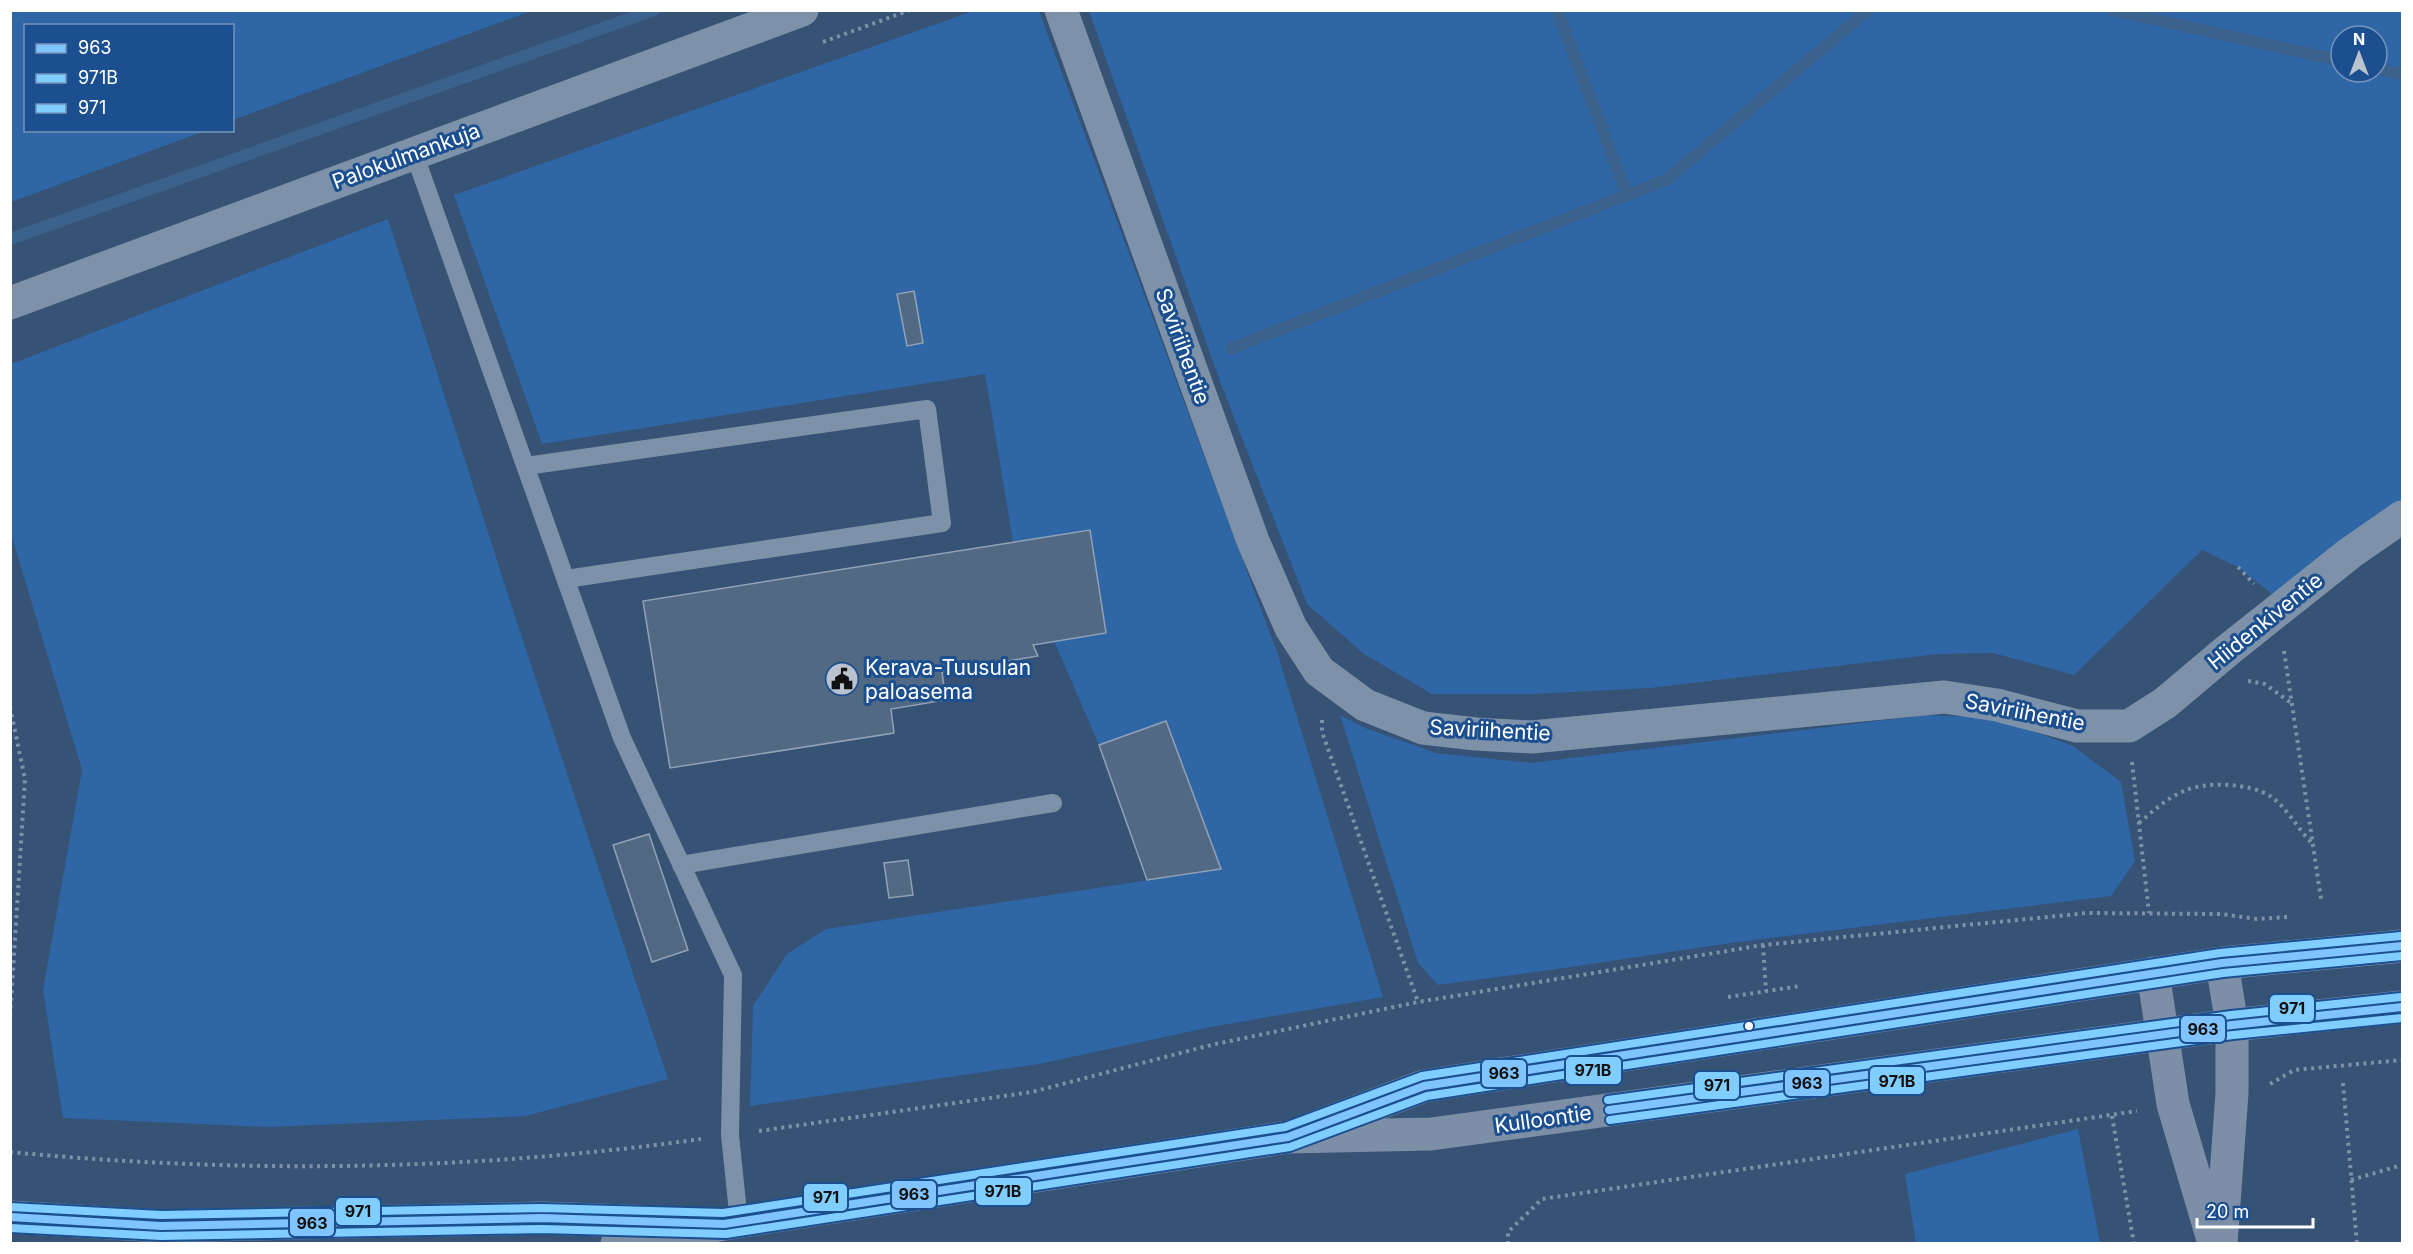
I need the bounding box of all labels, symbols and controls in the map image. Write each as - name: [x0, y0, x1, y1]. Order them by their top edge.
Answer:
- legend: [24, 24, 234, 132]
- north arrow: [2329, 24, 2389, 84]
- text: N: [2353, 29, 2365, 49]
- text: 963: [78, 37, 111, 58]
- text: 971B: [78, 67, 118, 88]
- text: 971: [78, 97, 106, 118]
- street label: Palokulmankuja: [329, 118, 483, 194]
- street label: Saviriihentie: [1150, 285, 1216, 407]
- street label: Hiidenkiventie: [2203, 567, 2327, 675]
- place label: Kerava-Tuusulan paloasema: [865, 655, 1031, 704]
- public building icon: Kerava-Tuusulan paloasema: [824, 661, 860, 697]
- street label: Saviriihentie: [1963, 688, 2087, 736]
- street label: Saviriihentie: [1429, 714, 1551, 746]
- line badge: 971: [2269, 994, 2315, 1023]
- text: 971: [2279, 998, 2305, 1018]
- line badge: 963: [2180, 1015, 2226, 1043]
- text: 963: [2187, 1019, 2219, 1039]
- unlabelled marker: [1743, 1020, 1755, 1032]
- line badge: 971B: [1565, 1056, 1622, 1085]
- line badge: 963: [1481, 1059, 1527, 1088]
- text: 971B: [1575, 1060, 1611, 1080]
- text: 963: [1488, 1063, 1520, 1083]
- line badge: 971B: [1869, 1066, 1925, 1095]
- line badge: 963: [1784, 1069, 1830, 1097]
- line badge: 971: [1694, 1071, 1740, 1100]
- text: 971B: [1879, 1071, 1915, 1091]
- text: 963: [1791, 1073, 1823, 1093]
- text: 971: [1704, 1075, 1730, 1095]
- street label: Kulloontie: [1493, 1100, 1593, 1138]
- line badge: 971B: [975, 1177, 1032, 1206]
- line badge: 963: [891, 1180, 937, 1209]
- text: 971B: [985, 1181, 1021, 1201]
- line badge: 971: [803, 1183, 848, 1212]
- text: 963: [898, 1184, 930, 1204]
- text: 971: [813, 1187, 839, 1207]
- scale bar: [2197, 1191, 2312, 1229]
- line badge: 971: [335, 1197, 381, 1226]
- text: 971: [345, 1201, 371, 1221]
- text: 20 m: [2206, 1201, 2249, 1222]
- line badge: 963: [289, 1208, 335, 1237]
- text: 963: [296, 1213, 328, 1233]

